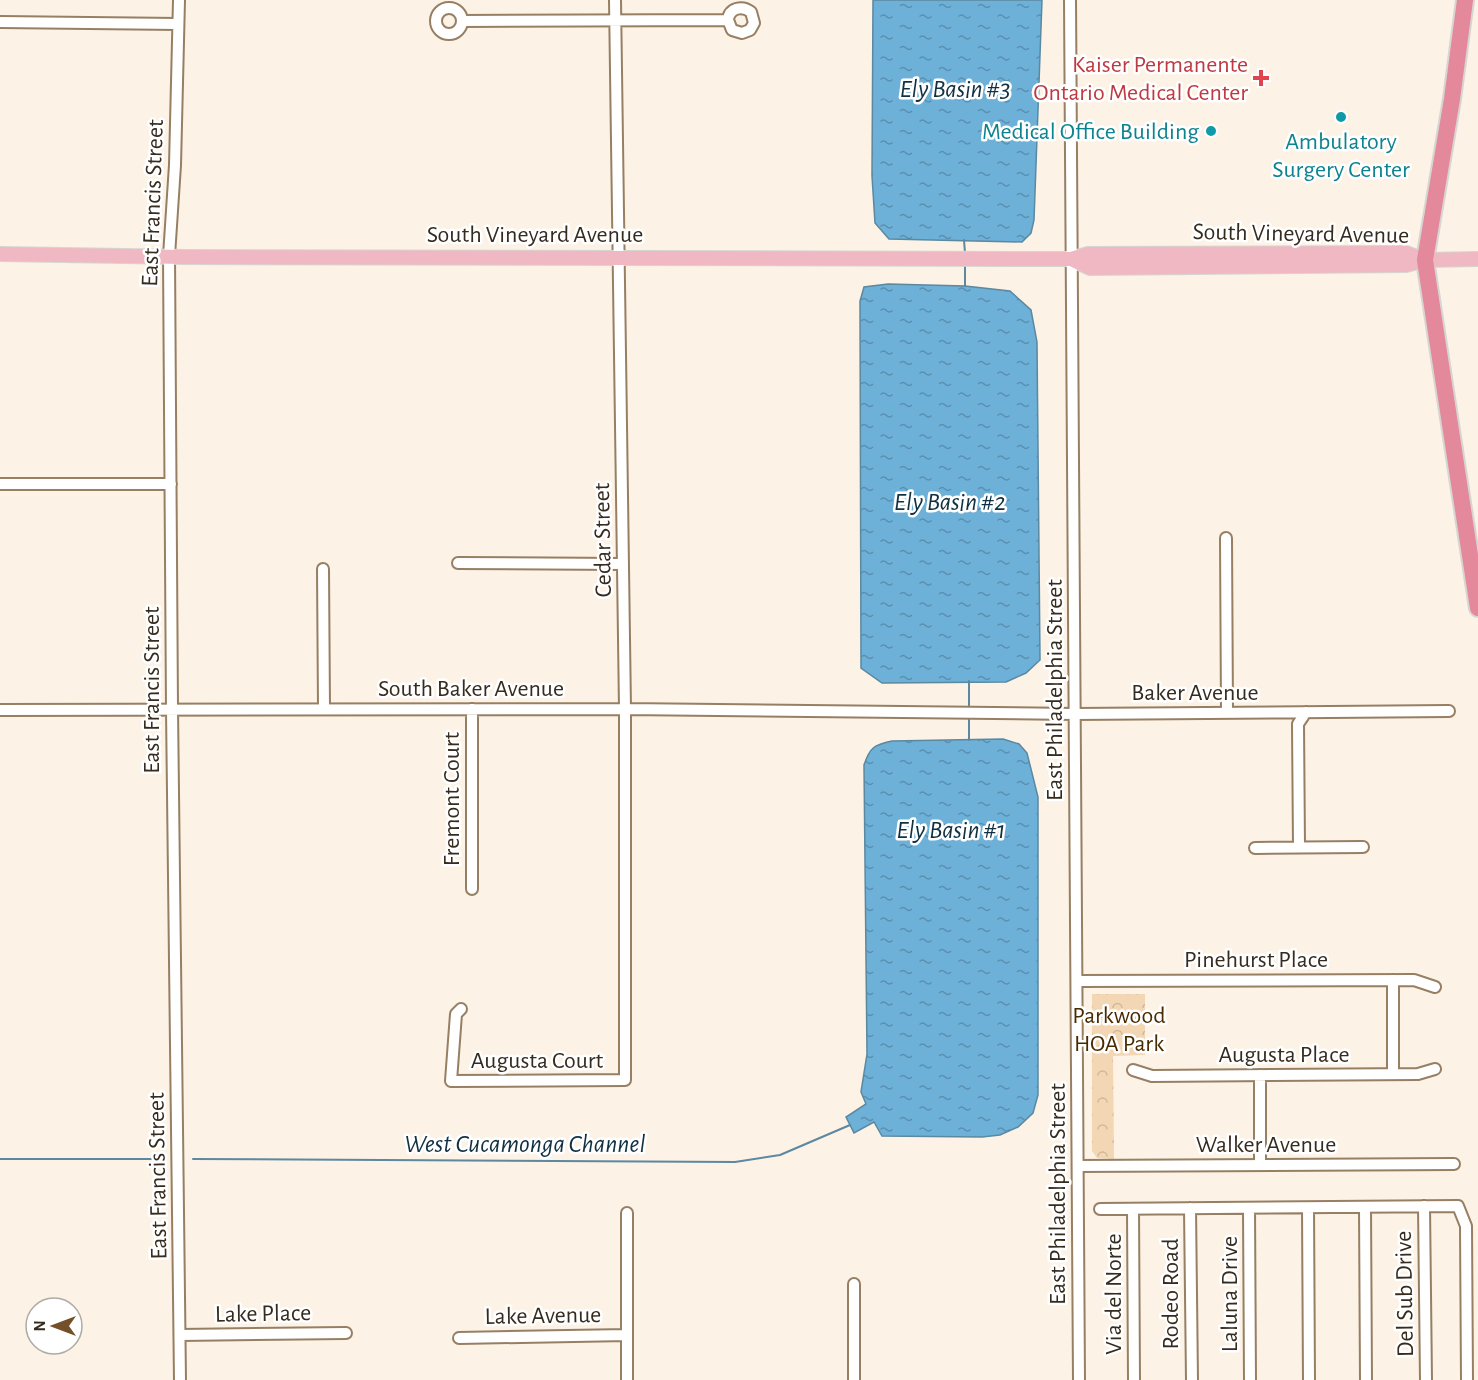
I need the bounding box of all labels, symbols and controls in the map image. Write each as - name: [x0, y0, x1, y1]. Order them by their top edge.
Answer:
- place label: Kaiser Permanente Ontario Medical Center: [1033, 53, 1248, 105]
- marker: Kaiser Permanente Ontario Medical Center: [1252, 69, 1270, 87]
- water label: Ely Basin #3: [899, 76, 1011, 102]
- marker: Ambulatory Surgery Center: [1334, 110, 1348, 124]
- street label: East Francis Street: [138, 119, 168, 287]
- place label: Medical Office Building: [982, 120, 1199, 144]
- marker: Medical Office Building: [1204, 124, 1218, 138]
- place label: Ambulatory Surgery Center: [1272, 130, 1410, 182]
- street label: South Vineyard Avenue: [1193, 220, 1409, 248]
- street label: South Vineyard Avenue: [427, 223, 643, 247]
- street label: Cedar Street: [590, 482, 616, 597]
- water label: Ely Basin #2: [894, 489, 1006, 515]
- street label: East Philadelphia Street: [1043, 579, 1067, 801]
- street label: East Francis Street: [140, 606, 164, 774]
- street label: South Baker Avenue: [378, 677, 564, 701]
- street label: Baker Avenue: [1131, 681, 1259, 705]
- street label: Fremont Court: [440, 732, 464, 866]
- water label: Ely Basin #1: [896, 817, 1006, 843]
- street label: Pinehurst Place: [1184, 948, 1328, 972]
- park label: Parkwood HOA Park: [1072, 1004, 1166, 1056]
- street label: Augusta Place: [1219, 1043, 1349, 1067]
- street label: Augusta Court: [471, 1049, 604, 1073]
- street label: East Philadelphia Street: [1046, 1083, 1070, 1305]
- street label: East Francis Street: [145, 1092, 171, 1260]
- water label: West Cucamonga Channel: [404, 1131, 646, 1157]
- street label: Walker Avenue: [1196, 1133, 1336, 1157]
- street label: Del Sub Drive: [1392, 1231, 1418, 1357]
- street label: Via del Norte: [1102, 1233, 1126, 1355]
- street label: Laluna Drive: [1218, 1236, 1242, 1352]
- street label: Rodeo Road: [1159, 1238, 1183, 1350]
- north arrow: [24, 1296, 84, 1356]
- street label: Lake Place: [215, 1301, 311, 1327]
- street label: Lake Avenue: [485, 1303, 602, 1329]
- text: N: [32, 1320, 48, 1332]

